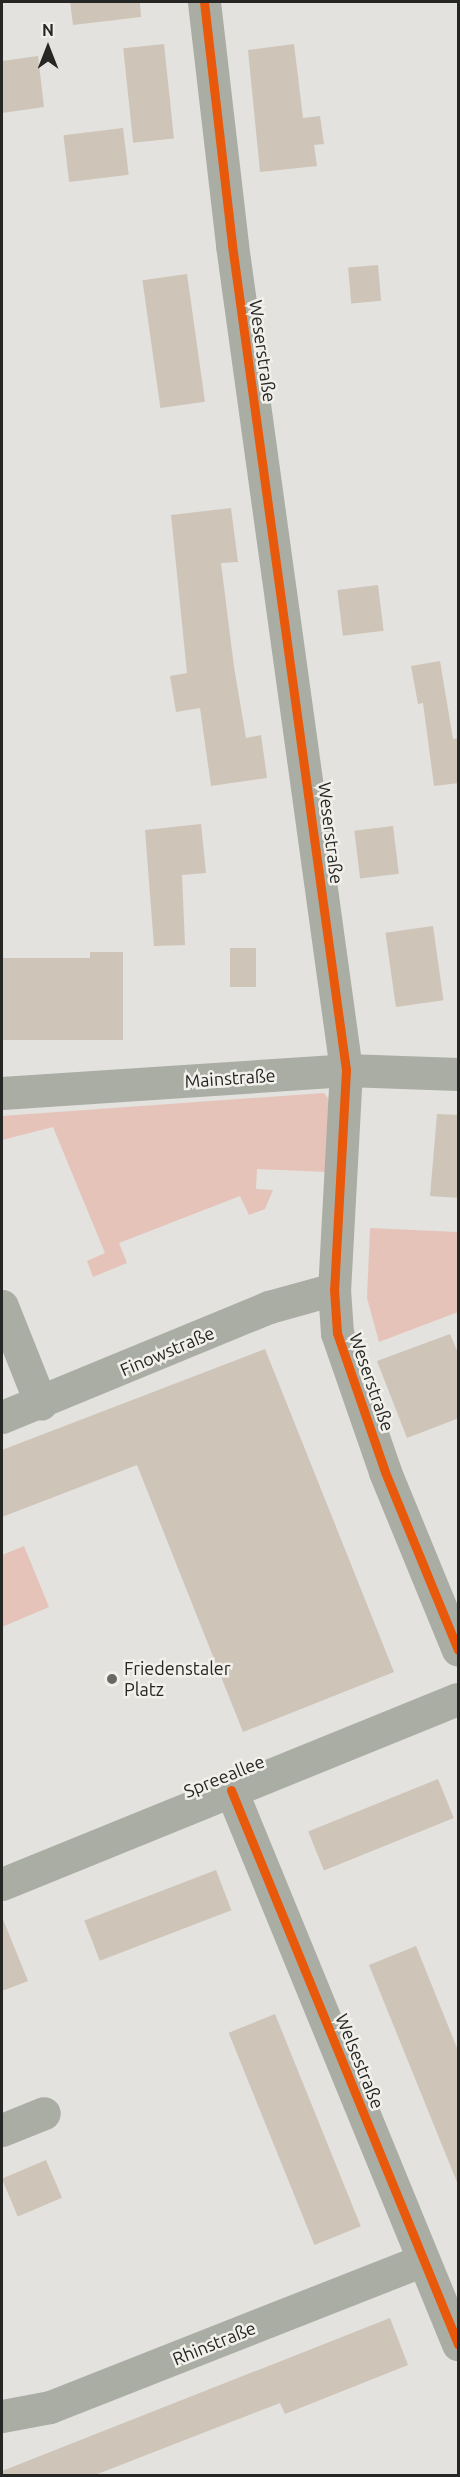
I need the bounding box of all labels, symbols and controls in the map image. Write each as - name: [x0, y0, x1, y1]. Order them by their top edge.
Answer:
- north arrow: [18, 18, 78, 78]
- text: N: [42, 21, 54, 39]
- street label: Weserstraße: [245, 299, 281, 403]
- street label: Weserstraße: [314, 781, 348, 885]
- street label: Mainstraße: [184, 1064, 276, 1092]
- street label: Finowstraße: [117, 1321, 217, 1381]
- street label: Weserstraße: [345, 1330, 399, 1434]
- place label: Friedenstaler Platz: [124, 1658, 231, 1700]
- marker: Friedenstaler Platz: [105, 1672, 119, 1686]
- street label: Spreeallee: [180, 1750, 268, 1802]
- street label: Welsestraße: [331, 2010, 389, 2112]
- street label: Rhinstraße: [169, 2317, 259, 2369]

